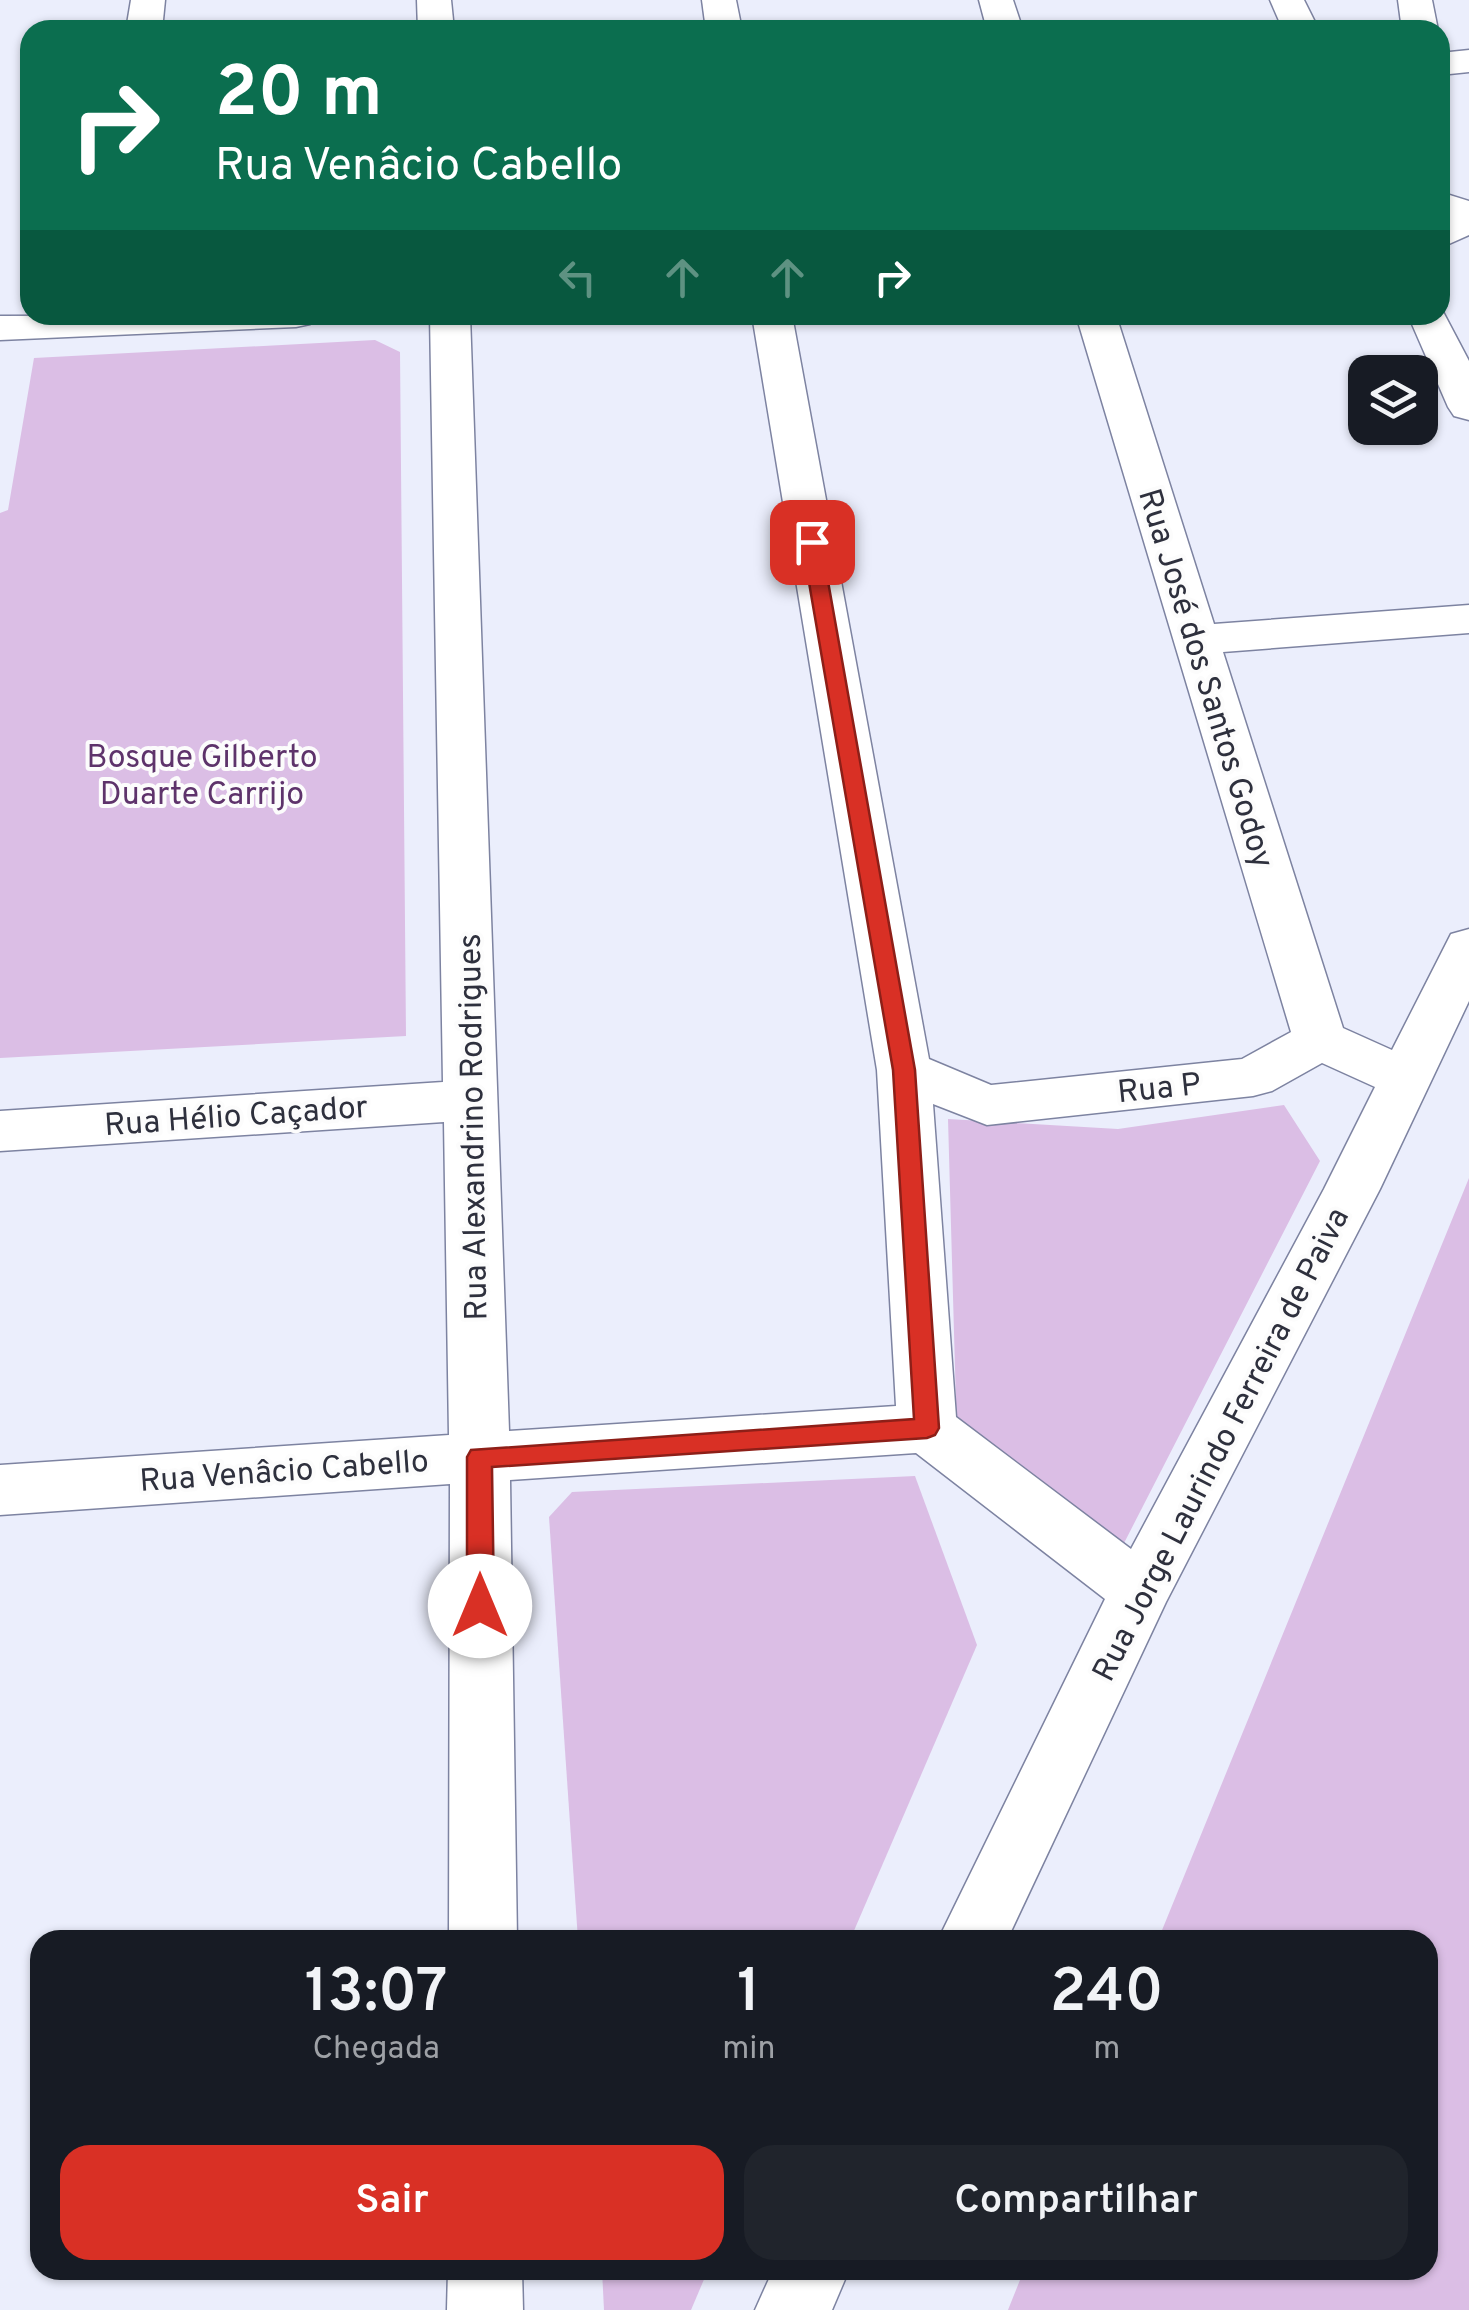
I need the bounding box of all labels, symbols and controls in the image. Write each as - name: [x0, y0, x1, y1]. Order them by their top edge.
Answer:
- text: 20 m: [215, 52, 383, 141]
- icon: right: [50, 60, 180, 190]
- text: Rua Venâcio Cabello: [215, 139, 622, 196]
- icon: left: [550, 250, 605, 305]
- icon: ahead: [655, 250, 710, 305]
- icon: ahead: [760, 250, 815, 305]
- icon: right: [865, 250, 920, 305]
- map controls: [1348, 355, 1438, 445]
- button: layers: [1348, 355, 1438, 445]
- street label: Rua José dos Santos Godoy: [1127, 484, 1281, 873]
- pin: [770, 500, 855, 585]
- icon: arrive: [785, 515, 840, 570]
- park label: Bosque Gilberto Duarte Carrijo: [86, 739, 318, 816]
- street label: Rua Alexandrino Rodrigues: [452, 933, 498, 1321]
- street label: Rua P: [1116, 1066, 1203, 1114]
- street label: Rua Hélio Caçador: [103, 1089, 369, 1147]
- street label: Rua Jorge Laurindo Ferreira de Paiva: [1085, 1202, 1360, 1689]
- street label: Rua Venâcio Cabello: [138, 1443, 430, 1503]
- position arrow: [428, 1554, 532, 1658]
- text: 13:07: [304, 1957, 448, 2033]
- text: 1: [737, 1957, 761, 2033]
- text: 240: [1050, 1957, 1164, 2033]
- text: Chegada: [312, 2030, 440, 2070]
- text: min: [722, 2030, 775, 2070]
- text: m: [1093, 2030, 1120, 2070]
- button: Sair: [60, 2145, 724, 2260]
- button: Compartilhar: [744, 2145, 1408, 2260]

